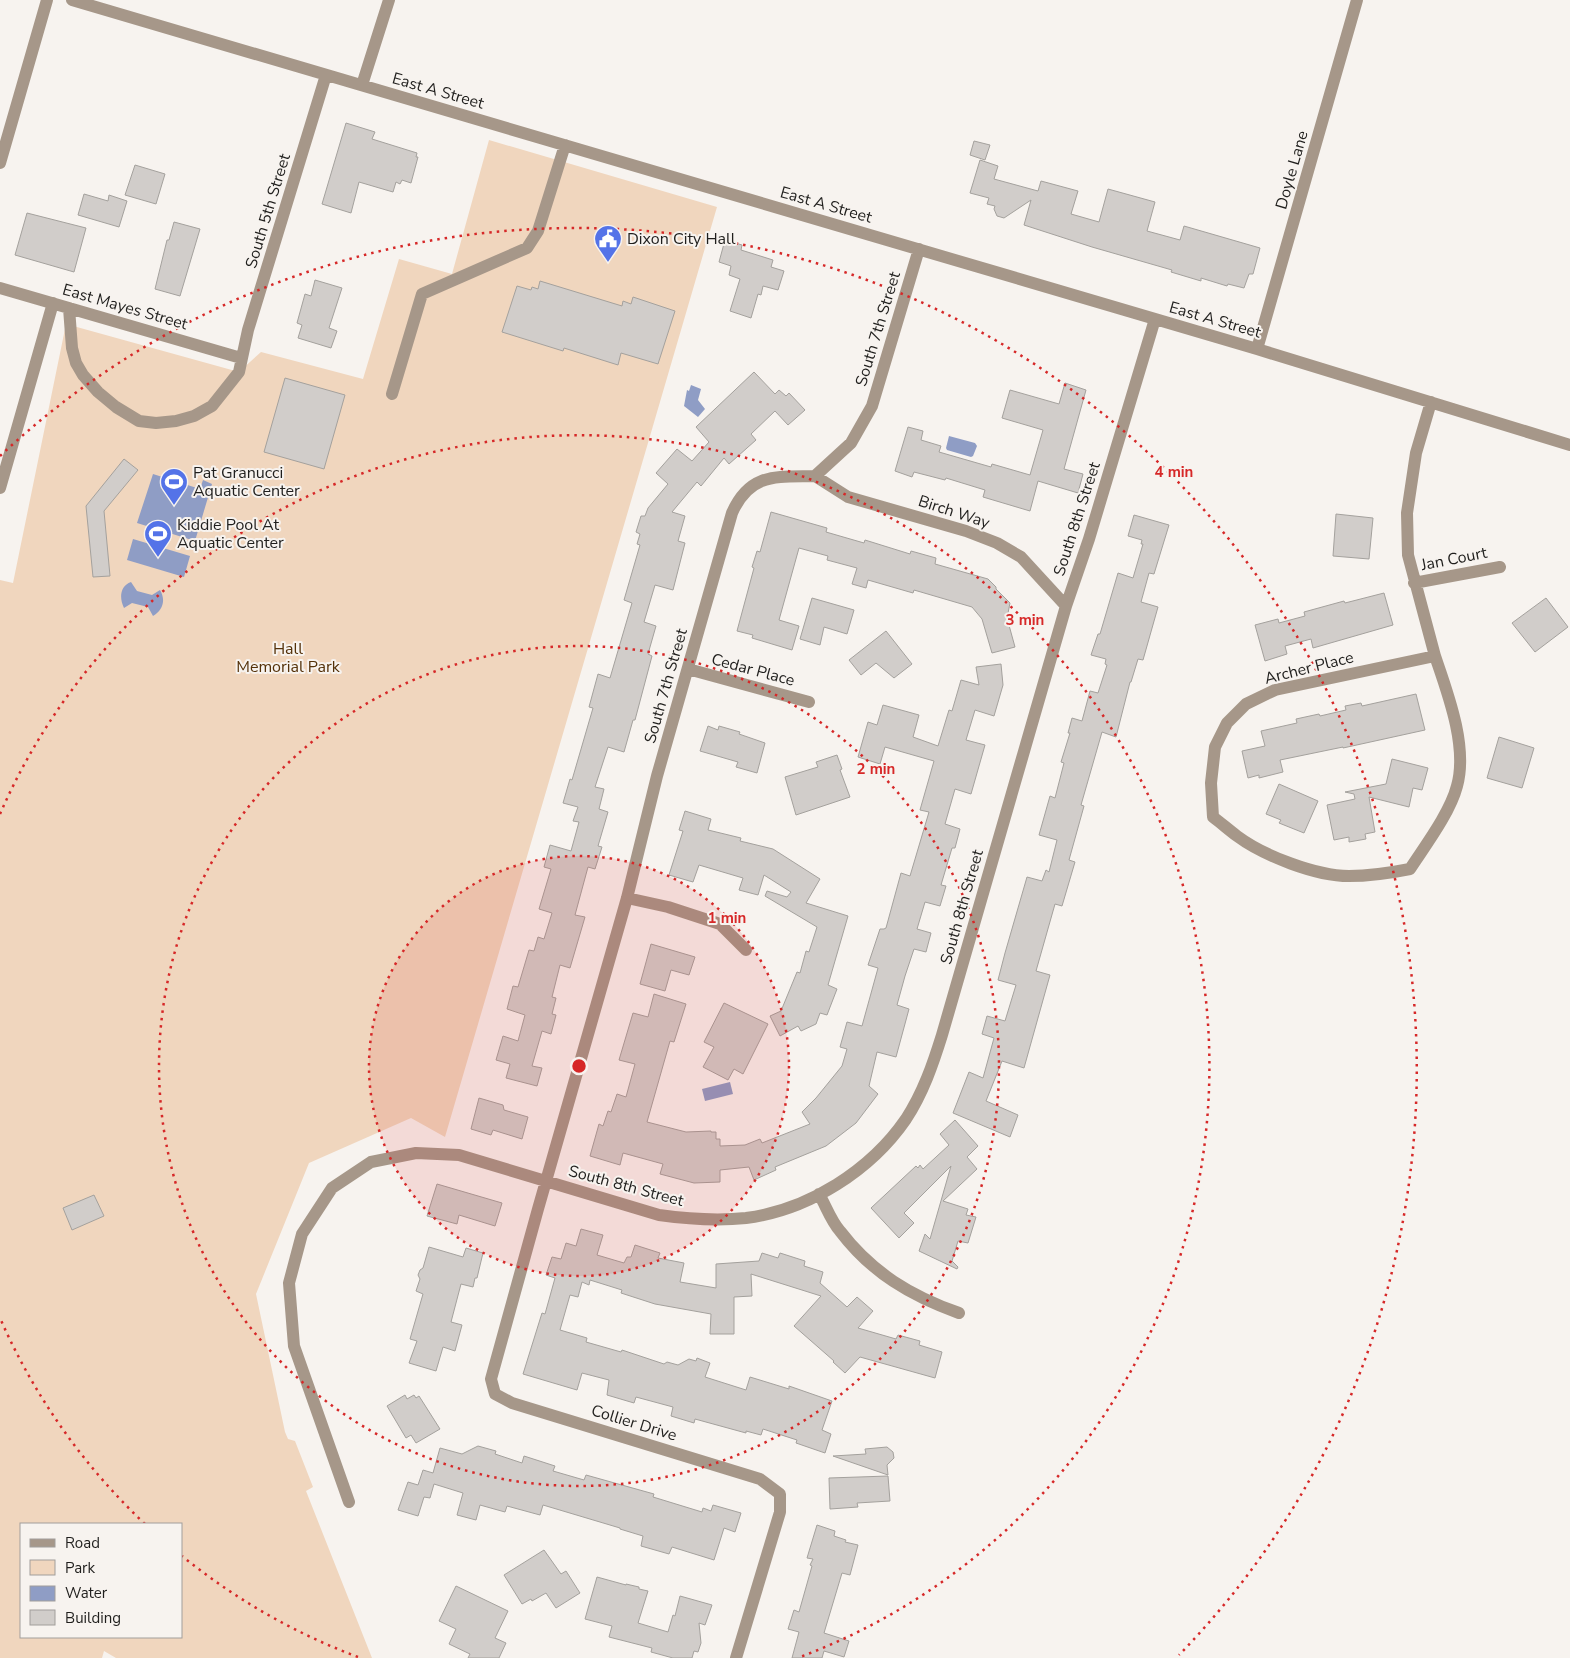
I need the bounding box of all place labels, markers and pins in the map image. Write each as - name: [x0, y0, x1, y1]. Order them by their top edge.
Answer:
- public building icon: Dixon City Hall: [593, 224, 623, 263]
- place label: Dixon City Hall: [627, 228, 736, 250]
- place label: Pat Granucci Aquatic Center: [193, 462, 300, 502]
- sports icon: Pat Granucci Aquatic Center: [159, 467, 189, 506]
- place label: Kiddie Pool At Aquatic Center: [177, 514, 284, 554]
- sports icon: Kiddie Pool At Aquatic Center: [143, 519, 173, 558]
- centre of rings: [570, 1057, 588, 1075]

